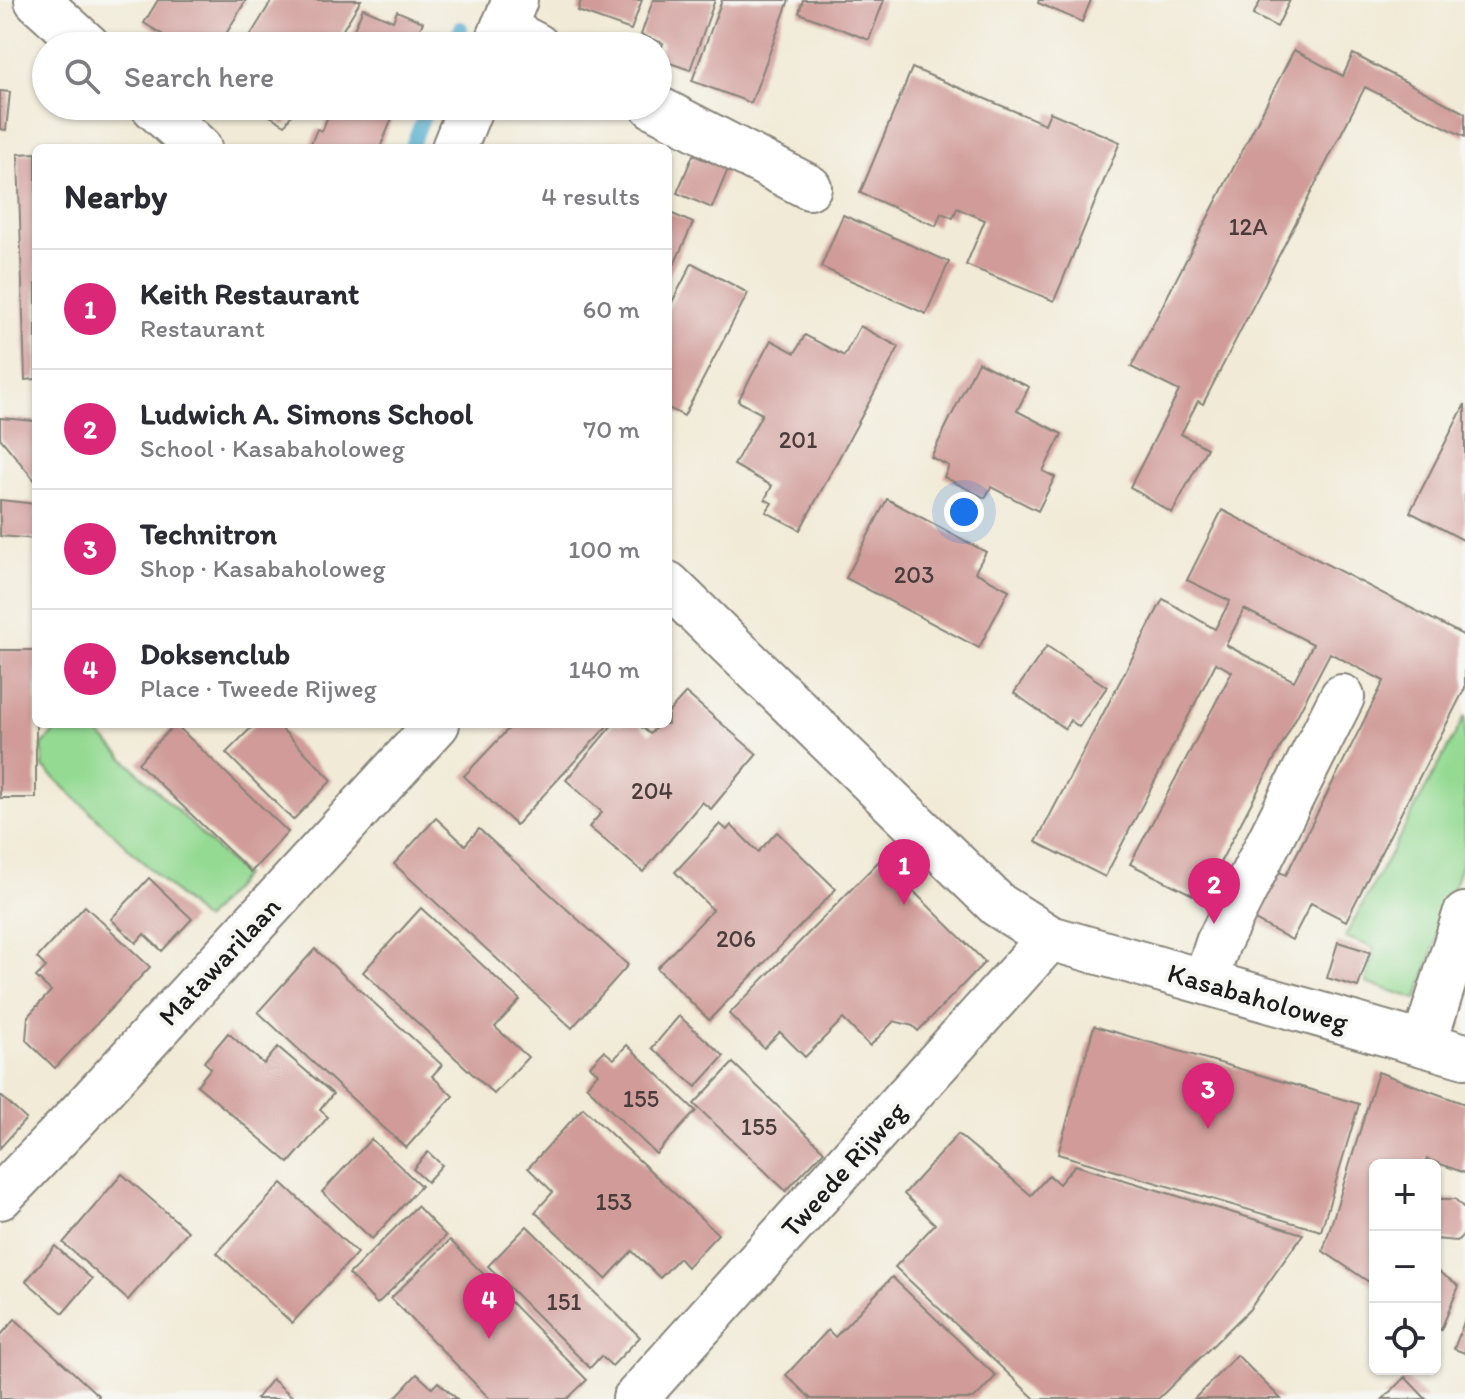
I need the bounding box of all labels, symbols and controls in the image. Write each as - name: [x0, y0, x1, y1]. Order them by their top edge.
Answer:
- search box: [32, 32, 672, 120]
- icon: search: [60, 54, 104, 98]
- text: Search here: [124, 58, 274, 95]
- text: Nearby: [64, 176, 167, 217]
- text: 4 results: [541, 180, 640, 212]
- house number: 12A: [1228, 212, 1268, 241]
- text: Keith Restaurant: [140, 275, 359, 312]
- text: 1: [84, 293, 96, 325]
- text: 60 m: [583, 293, 640, 325]
- text: Restaurant: [140, 312, 265, 344]
- text: Ludwich A. Simons School: [140, 395, 473, 432]
- text: 2: [83, 413, 97, 445]
- text: 70 m: [583, 413, 640, 445]
- house number: 201: [779, 425, 817, 454]
- text: School · Kasabaholoweg: [140, 432, 405, 464]
- your location: [944, 492, 984, 532]
- text: Technitron: [140, 515, 277, 552]
- text: 3: [83, 533, 97, 565]
- text: 100 m: [568, 533, 640, 565]
- text: Shop · Kasabaholoweg: [140, 552, 386, 584]
- house number: 203: [894, 560, 934, 589]
- text: Doksenclub: [140, 635, 290, 672]
- text: 4: [82, 653, 98, 685]
- text: 140 m: [569, 653, 640, 685]
- text: Place · Tweede Rijweg: [140, 672, 377, 704]
- house number: 204: [631, 776, 673, 805]
- pin: 1: [878, 839, 930, 905]
- pin: 2: [1188, 858, 1240, 924]
- street label: Matawarilaan: [151, 889, 287, 1032]
- house number: 206: [716, 924, 756, 953]
- street label: Kasabaholoweg: [1164, 955, 1353, 1039]
- pin: 3: [1182, 1063, 1234, 1129]
- house number: 155: [623, 1084, 659, 1113]
- street label: Tweede Rijweg: [773, 1093, 913, 1244]
- house number: 155: [741, 1112, 777, 1141]
- map controls: [1369, 1159, 1441, 1375]
- button: +: [1369, 1159, 1441, 1231]
- house number: 153: [596, 1187, 632, 1216]
- button: −: [1369, 1231, 1441, 1303]
- pin: 4: [463, 1273, 515, 1339]
- house number: 151: [547, 1287, 581, 1316]
- button: locate: [1369, 1303, 1441, 1375]

